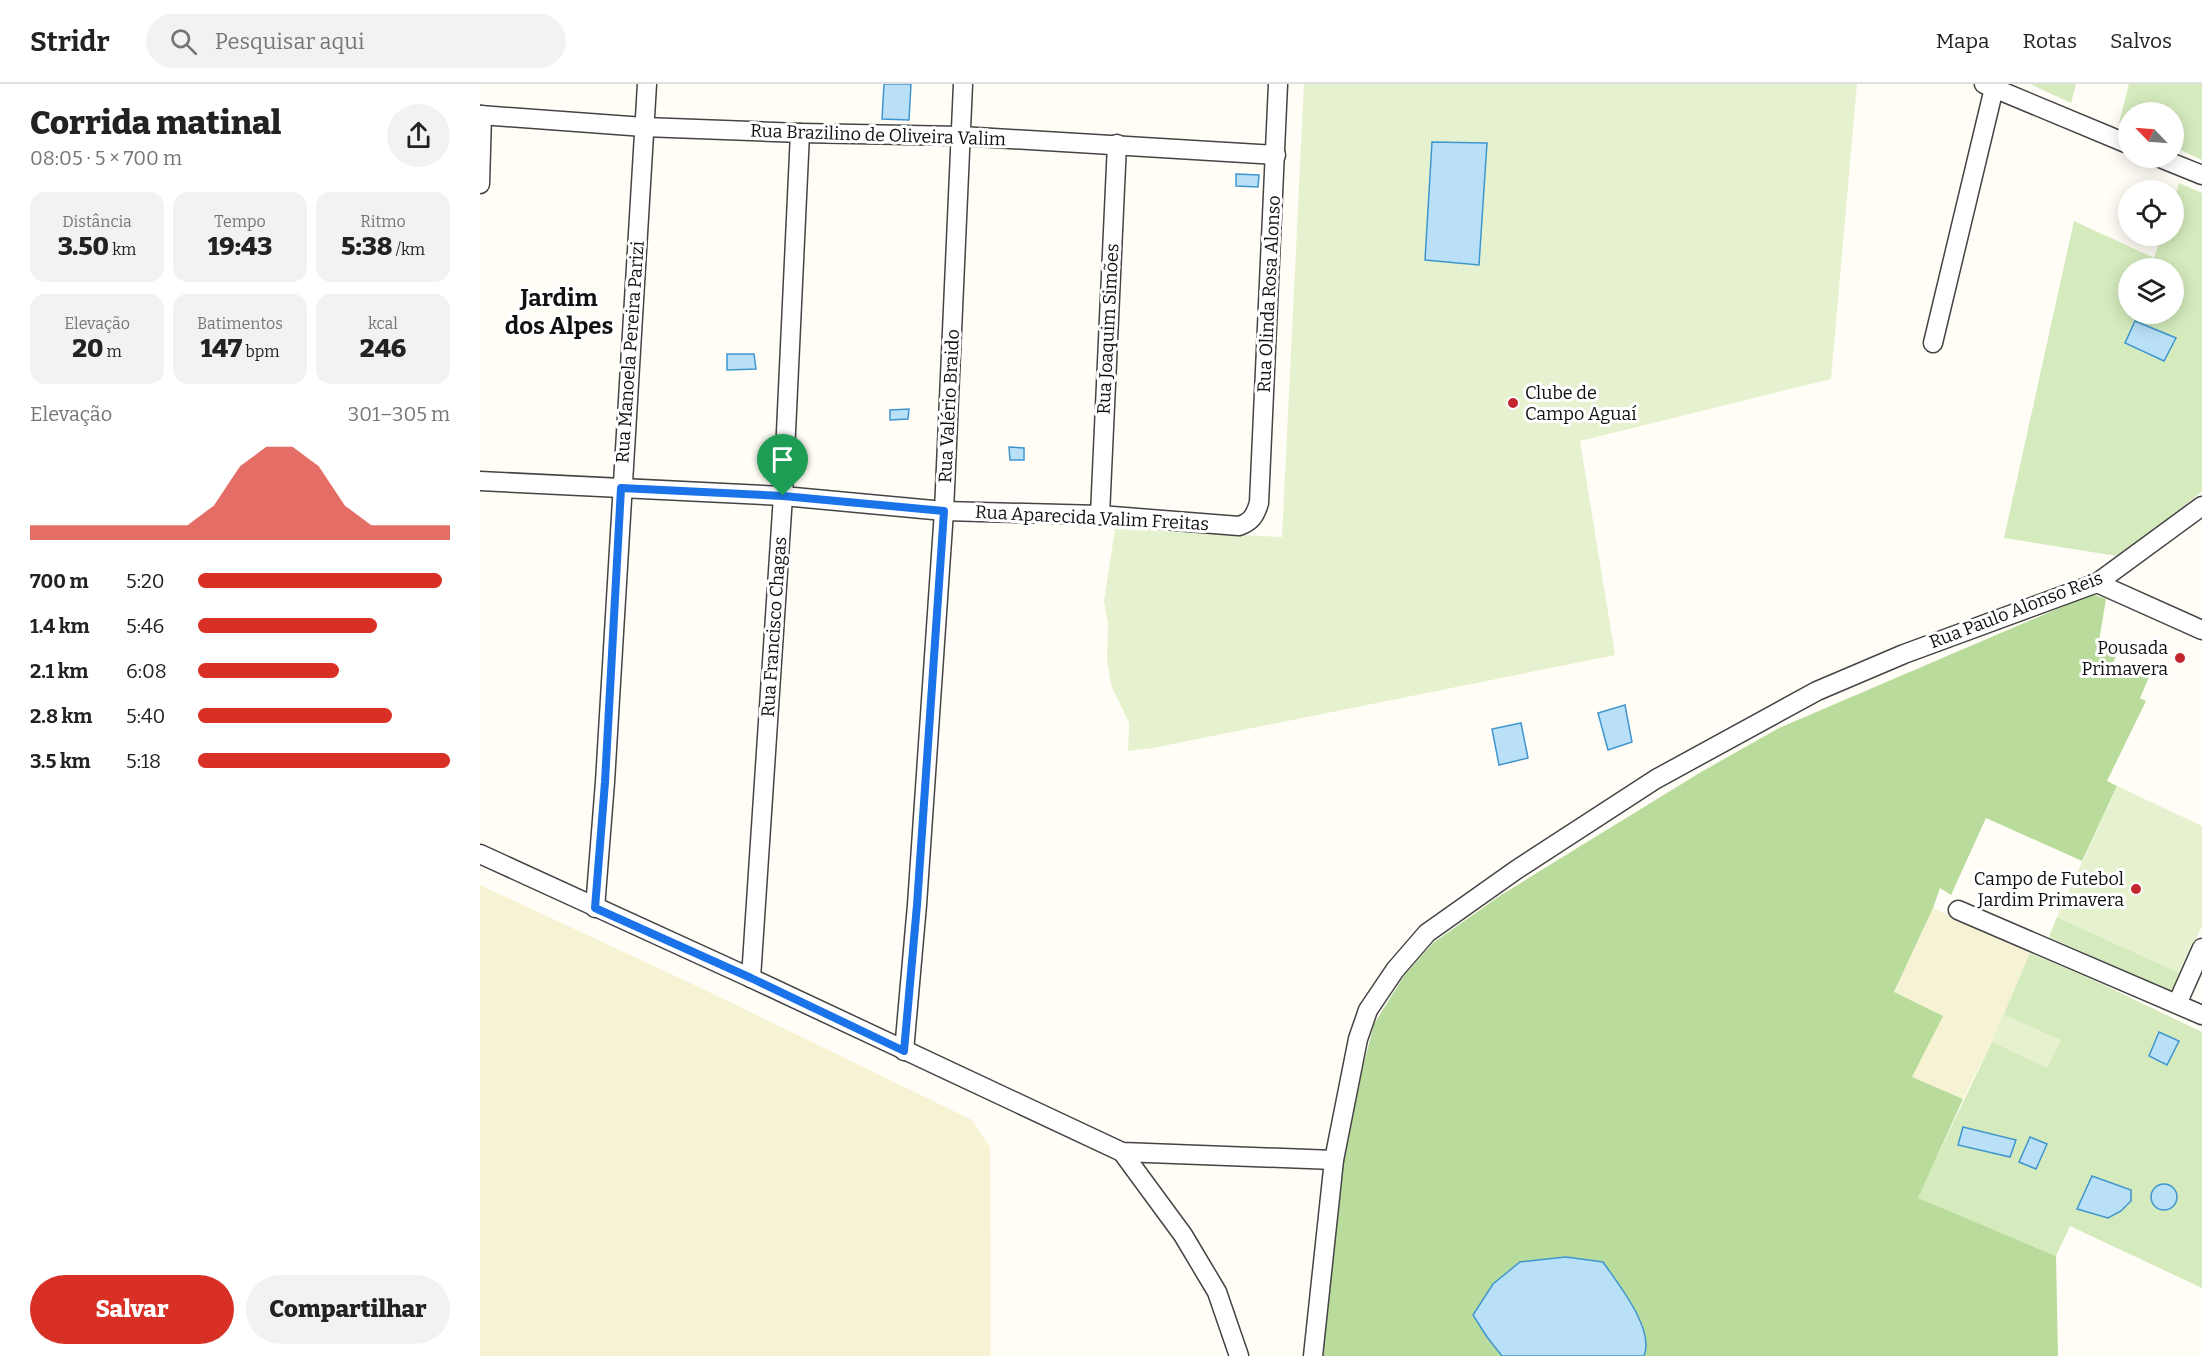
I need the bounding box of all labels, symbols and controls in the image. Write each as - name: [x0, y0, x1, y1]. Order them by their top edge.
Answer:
- search box: [146, 14, 566, 68]
- text: Stridr: [30, 25, 110, 58]
- icon: search: [167, 25, 200, 58]
- text: Pesquisar aqui: [215, 28, 364, 55]
- text: Mapa: [1936, 28, 1990, 54]
- text: Rotas: [2023, 28, 2077, 54]
- text: Salvos: [2110, 28, 2172, 54]
- north arrow: [2118, 102, 2184, 168]
- map controls: [2118, 102, 2184, 324]
- text: Corrida matinal: [30, 103, 281, 143]
- button: share: [387, 104, 450, 167]
- street label: Rua Brazilino de Oliveira Valim: [750, 120, 1006, 150]
- text: 08:05 · 5 × 700 m: [30, 146, 182, 170]
- button: locate: [2118, 180, 2184, 246]
- street label: Rua Olinda Rosa Alonso: [1253, 195, 1285, 393]
- text: Distância: [62, 212, 132, 231]
- text: Tempo: [214, 212, 266, 231]
- text: Ritmo: [360, 212, 406, 231]
- text: 3.50: [58, 231, 109, 262]
- text: 19:43: [208, 231, 272, 262]
- text: 5:38: [341, 231, 392, 262]
- text: km: [109, 240, 136, 259]
- text: /km: [392, 240, 425, 259]
- street label: Rua Manoela Pereira Parizi: [611, 240, 649, 464]
- street label: Rua Joaquim Simões: [1093, 243, 1123, 415]
- button: layers: [2118, 258, 2184, 324]
- district label: Jardim dos Alpes: [505, 284, 613, 340]
- text: Elevação: [64, 314, 130, 333]
- text: Batimentos: [197, 314, 283, 333]
- text: kcal: [368, 314, 398, 333]
- street label: Rua Valério Braido: [934, 329, 964, 483]
- text: 20: [72, 333, 103, 364]
- text: 147: [200, 333, 242, 364]
- text: 246: [360, 333, 406, 364]
- text: m: [103, 342, 122, 361]
- text: bpm: [242, 342, 280, 361]
- place label: Clube de Campo Aguaí: [1525, 382, 1637, 425]
- marker: Clube de Campo Aguaí: [1506, 396, 1520, 410]
- text: Elevação: [30, 402, 112, 426]
- text: 301–305 m: [348, 402, 450, 426]
- pin: [757, 434, 808, 496]
- icon: arrive: [766, 443, 799, 476]
- street label: Rua Aparecida Valim Freitas: [974, 501, 1210, 535]
- street label: Rua Francisco Chagas: [757, 536, 791, 718]
- street label: Rua Paulo Alonso Reis: [1926, 567, 2106, 653]
- text: 700 m: [30, 569, 89, 593]
- text: 5:20: [126, 569, 165, 593]
- text: 1.4 km: [30, 614, 90, 638]
- text: 5:46: [126, 614, 164, 638]
- place label: Pousada Primavera: [2082, 637, 2168, 680]
- marker: Pousada Primavera: [2173, 651, 2187, 665]
- text: 2.1 km: [30, 659, 88, 683]
- text: 6:08: [126, 659, 167, 683]
- text: 2.8 km: [30, 704, 92, 728]
- text: 5:40: [126, 704, 165, 728]
- text: 3.5 km: [30, 749, 91, 773]
- text: 5:18: [126, 749, 161, 773]
- place label: Campo de Futebol Jardim Primavera: [1974, 868, 2124, 911]
- marker: Campo de Futebol Jardim Primavera: [2129, 882, 2143, 896]
- button: Salvar: [30, 1275, 234, 1344]
- button: Compartilhar: [246, 1275, 450, 1344]

